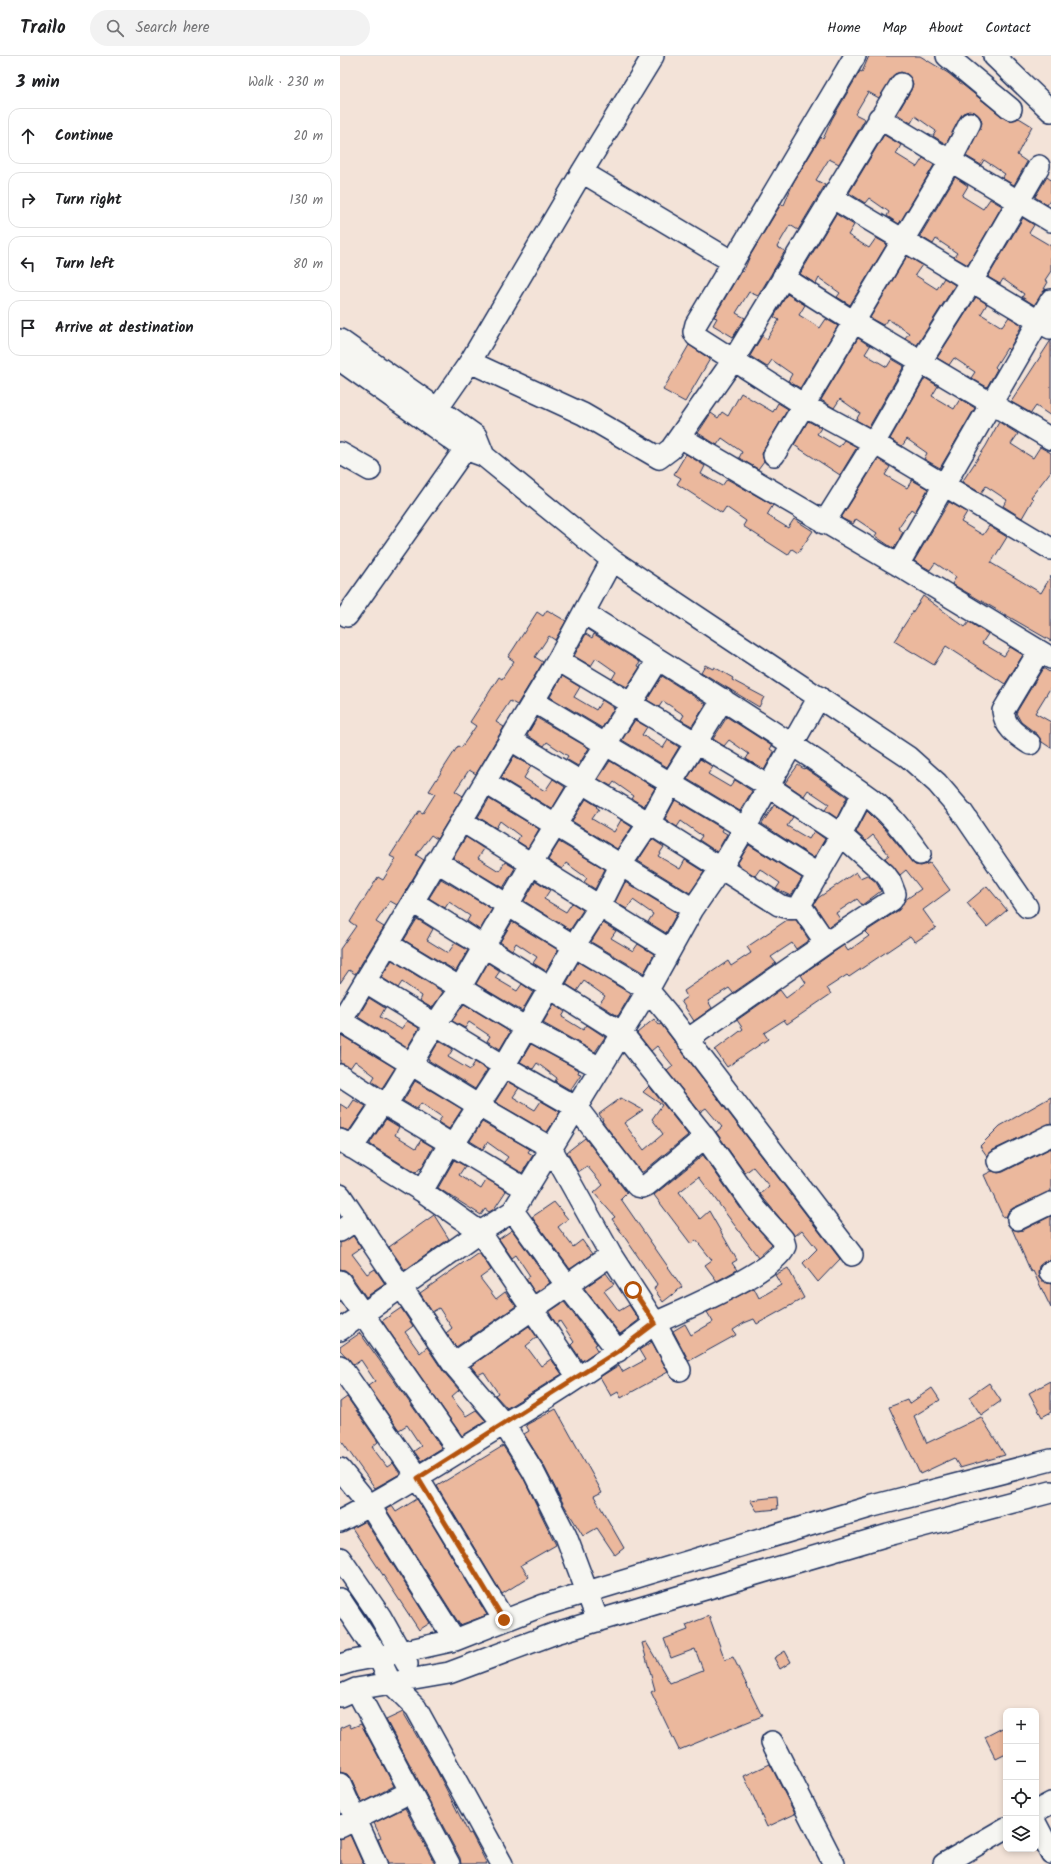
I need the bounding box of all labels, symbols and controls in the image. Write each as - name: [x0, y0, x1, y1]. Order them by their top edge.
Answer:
- search box: [90, 10, 370, 46]
- text: Trailo: [20, 13, 66, 43]
- text: Search here: [136, 16, 210, 40]
- icon: search: [104, 17, 126, 39]
- text: Home: [827, 17, 861, 39]
- text: Map: [883, 17, 907, 39]
- text: About: [929, 17, 963, 39]
- text: Contact: [985, 17, 1031, 39]
- text: 3 min: [16, 69, 60, 96]
- text: Walk · 230 m: [248, 72, 324, 93]
- text: Continue: [55, 124, 113, 148]
- icon: ahead: [17, 125, 39, 147]
- text: 20 m: [293, 126, 323, 147]
- text: Turn right: [55, 188, 122, 212]
- icon: right: [17, 189, 39, 211]
- text: 130 m: [289, 190, 323, 211]
- text: Turn left: [55, 252, 115, 276]
- icon: left: [17, 253, 39, 275]
- text: 80 m: [293, 254, 323, 275]
- text: Arrive at destination: [55, 316, 194, 340]
- icon: arrive: [17, 317, 39, 339]
- route start: [624, 1281, 642, 1299]
- route end: [495, 1611, 513, 1629]
- map controls: [1003, 1708, 1039, 1852]
- button: +: [1003, 1708, 1039, 1744]
- button: −: [1003, 1744, 1039, 1780]
- button: locate: [1003, 1780, 1039, 1816]
- button: layers: [1003, 1816, 1039, 1852]

